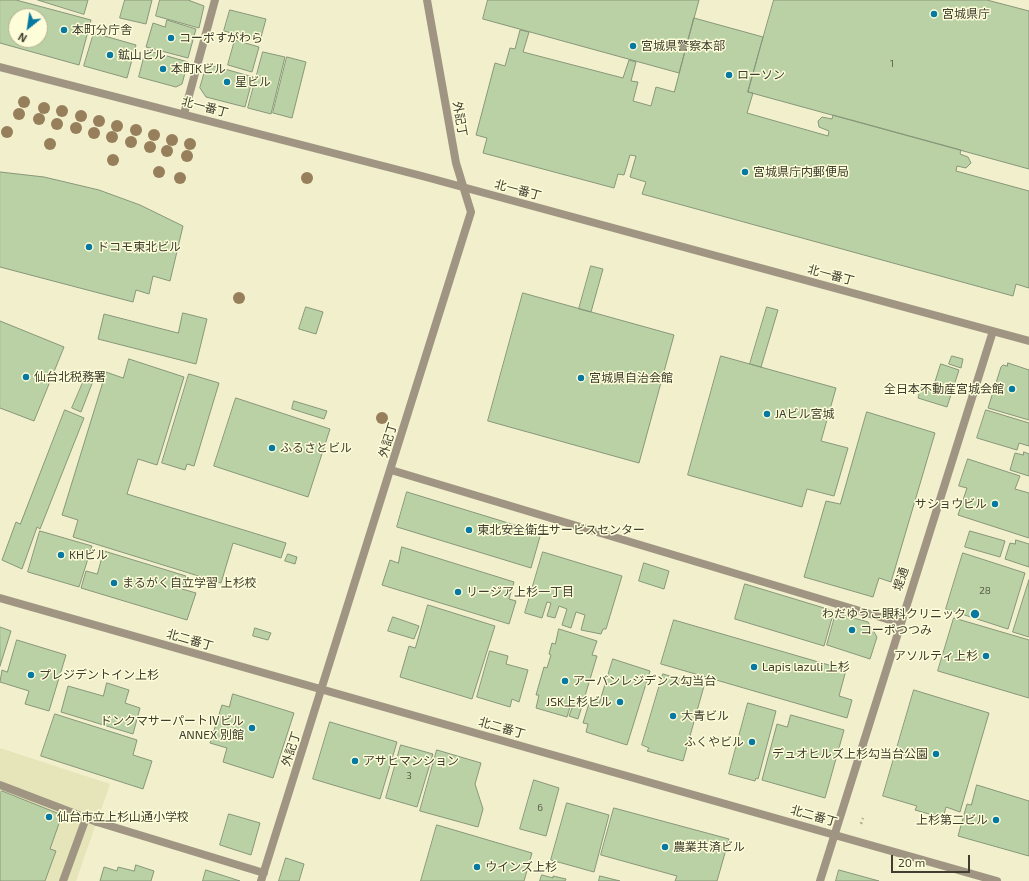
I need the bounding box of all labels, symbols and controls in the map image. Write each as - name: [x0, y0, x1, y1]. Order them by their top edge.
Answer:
- place label: 宮城県庁: [942, 7, 990, 21]
- north arrow: [8, 8, 48, 48]
- marker: 宮城県庁: [929, 9, 939, 19]
- place label: 本町分庁舎: [72, 23, 132, 37]
- marker: 本町分庁舎: [59, 25, 69, 35]
- text: N: [16, 30, 29, 46]
- place label: コーポすがわら: [179, 31, 263, 45]
- marker: コーポすがわら: [166, 33, 176, 43]
- place label: 宮城県警察本部: [641, 39, 725, 53]
- marker: 宮城県警察本部: [628, 41, 638, 51]
- place label: 鉱山ビル: [118, 48, 166, 62]
- marker: 鉱山ビル: [105, 50, 115, 60]
- house number: 1: [890, 58, 894, 70]
- place label: 本町Kビル: [171, 62, 226, 76]
- marker: 本町Kビル: [158, 64, 168, 74]
- place label: ローソン: [737, 68, 785, 82]
- marker: ローソン: [724, 70, 734, 80]
- place label: 星ビル: [235, 75, 271, 89]
- marker: 星ビル: [222, 77, 232, 87]
- street label: 北一番丁: [180, 94, 230, 120]
- street label: 外記丁: [450, 100, 470, 138]
- place label: 宮城県庁内郵便局: [753, 165, 849, 179]
- marker: 宮城県庁内郵便局: [740, 167, 750, 177]
- street label: 北一番丁: [493, 177, 543, 203]
- place label: ドコモ東北ビル: [97, 240, 181, 254]
- marker: ドコモ東北ビル: [84, 242, 94, 252]
- street label: 北一番丁: [806, 262, 856, 288]
- place label: 仙台北税務署: [34, 370, 106, 384]
- place label: 宮城県自治会館: [589, 371, 673, 385]
- marker: 仙台北税務署: [21, 372, 31, 382]
- marker: 宮城県自治会館: [576, 373, 586, 383]
- place label: 全日本不動産宮城会館: [884, 382, 1004, 396]
- marker: 全日本不動産宮城会館: [1007, 384, 1017, 394]
- place label: JAビル宮城: [775, 407, 835, 421]
- marker: JAビル宮城: [762, 409, 772, 419]
- street label: 外記丁: [376, 421, 400, 459]
- place label: ふるさとビル: [280, 441, 352, 455]
- marker: ふるさとビル: [267, 443, 277, 453]
- place label: サショウビル: [915, 497, 987, 511]
- marker: サショウビル: [990, 499, 1000, 509]
- place label: 東北安全衛生サービスセンター: [477, 523, 645, 537]
- marker: 東北安全衛生サービスセンター: [464, 525, 474, 535]
- place label: KHビル: [69, 548, 108, 562]
- marker: KHビル: [56, 550, 66, 560]
- street label: 堤通: [890, 565, 912, 593]
- place label: まるがく自立学習 上杉校: [122, 576, 257, 590]
- marker: まるがく自立学習 上杉校: [109, 578, 119, 588]
- place label: リージア上杉一丁目: [466, 585, 574, 599]
- house number: 28: [979, 585, 991, 597]
- marker: リージア上杉一丁目: [453, 587, 463, 597]
- place label: わだゆうこ眼科クリニック: [822, 607, 966, 621]
- marker: わだゆうこ眼科クリニック: [969, 608, 981, 620]
- place label: コーポつつみ: [860, 623, 932, 637]
- marker: コーポつつみ: [847, 625, 857, 635]
- street label: 北二番丁: [165, 626, 215, 654]
- place label: アソルティ上杉: [894, 649, 978, 663]
- marker: アソルティ上杉: [981, 651, 991, 661]
- place label: Lapis lazuli 上杉: [762, 660, 850, 674]
- marker: Lapis lazuli 上杉: [749, 662, 759, 672]
- place label: プレジデントイン上杉: [39, 668, 159, 682]
- marker: プレジデントイン上杉: [26, 670, 36, 680]
- place label: アーバンレジデンス勾当台: [573, 674, 716, 688]
- marker: アーバンレジデンス勾当台: [560, 676, 570, 686]
- place label: JSK上杉ビル: [546, 695, 612, 709]
- marker: JSK上杉ビル: [615, 697, 625, 707]
- place label: 大青ビル: [681, 709, 729, 723]
- marker: 大青ビル: [668, 711, 678, 721]
- place label: ドンクマサーパートⅣビル ANNEX 別館: [100, 714, 244, 742]
- street label: 北二番丁: [477, 714, 527, 742]
- marker: ドンクマサーパートⅣビル ANNEX 別館: [247, 723, 257, 733]
- street label: 外記丁: [279, 730, 303, 768]
- place label: ふくやビル: [684, 735, 744, 749]
- marker: ふくやビル: [747, 737, 757, 747]
- place label: デュオヒルズ上杉勾当台公園: [772, 747, 928, 761]
- marker: デュオヒルズ上杉勾当台公園: [931, 749, 941, 759]
- place label: アサヒマンション: [363, 754, 459, 768]
- marker: アサヒマンション: [350, 756, 360, 766]
- house number: 3: [406, 770, 412, 782]
- house number: 6: [537, 802, 543, 814]
- street label: 北二番丁: [789, 802, 839, 830]
- place label: 仙台市立上杉山通小学校: [57, 810, 189, 824]
- marker: 仙台市立上杉山通小学校: [44, 812, 54, 822]
- place label: 上杉第二ビル: [916, 813, 988, 827]
- marker: 上杉第二ビル: [991, 815, 1001, 825]
- place label: 農業共済ビル: [673, 840, 745, 854]
- marker: 農業共済ビル: [660, 842, 670, 852]
- scale bar: [893, 847, 972, 873]
- text: 20 m: [898, 855, 925, 869]
- place label: ウインズ上杉: [485, 860, 557, 874]
- marker: ウインズ上杉: [472, 862, 482, 872]

